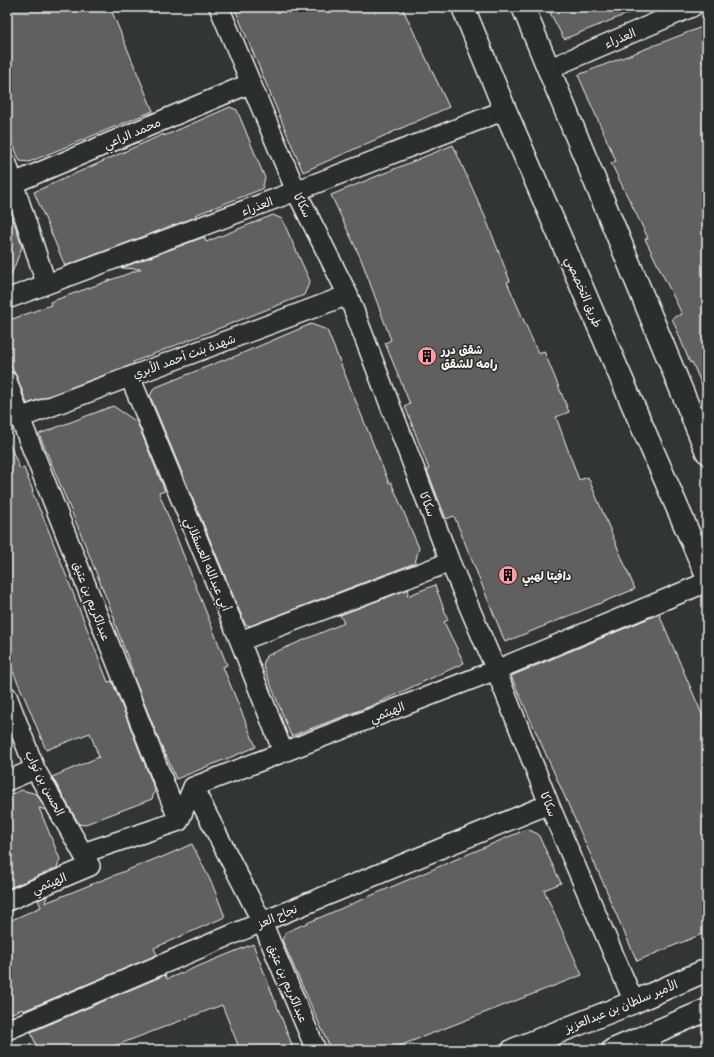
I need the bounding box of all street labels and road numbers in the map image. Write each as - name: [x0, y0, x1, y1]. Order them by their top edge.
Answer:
- street label: العذراء: [602, 25, 638, 51]
- street label: محمد الراعي: [101, 114, 164, 155]
- street label: سكاكا: [291, 190, 315, 220]
- street label: العذراء: [239, 193, 275, 219]
- street label: طريق التخصصي: [559, 254, 606, 331]
- street label: شهدة بنت أحمد الأبري: [131, 330, 238, 383]
- street label: سكاكا: [416, 489, 440, 519]
- street label: أبي عبدالله العسقلاني: [178, 515, 234, 615]
- street label: عبدالكريم بن عتيق: [68, 559, 114, 644]
- street label: الهيثمي: [367, 698, 408, 729]
- street label: الحسن بن ثواب: [21, 748, 68, 819]
- street label: سكاكا: [537, 789, 561, 819]
- street label: الهيثمي: [29, 869, 70, 900]
- street label: نجاح العز: [254, 901, 300, 932]
- street label: عبدالكريم بن عتيق: [263, 941, 311, 1025]
- street label: الأمير سلطان بن عبدالعزيز: [561, 976, 680, 1037]

